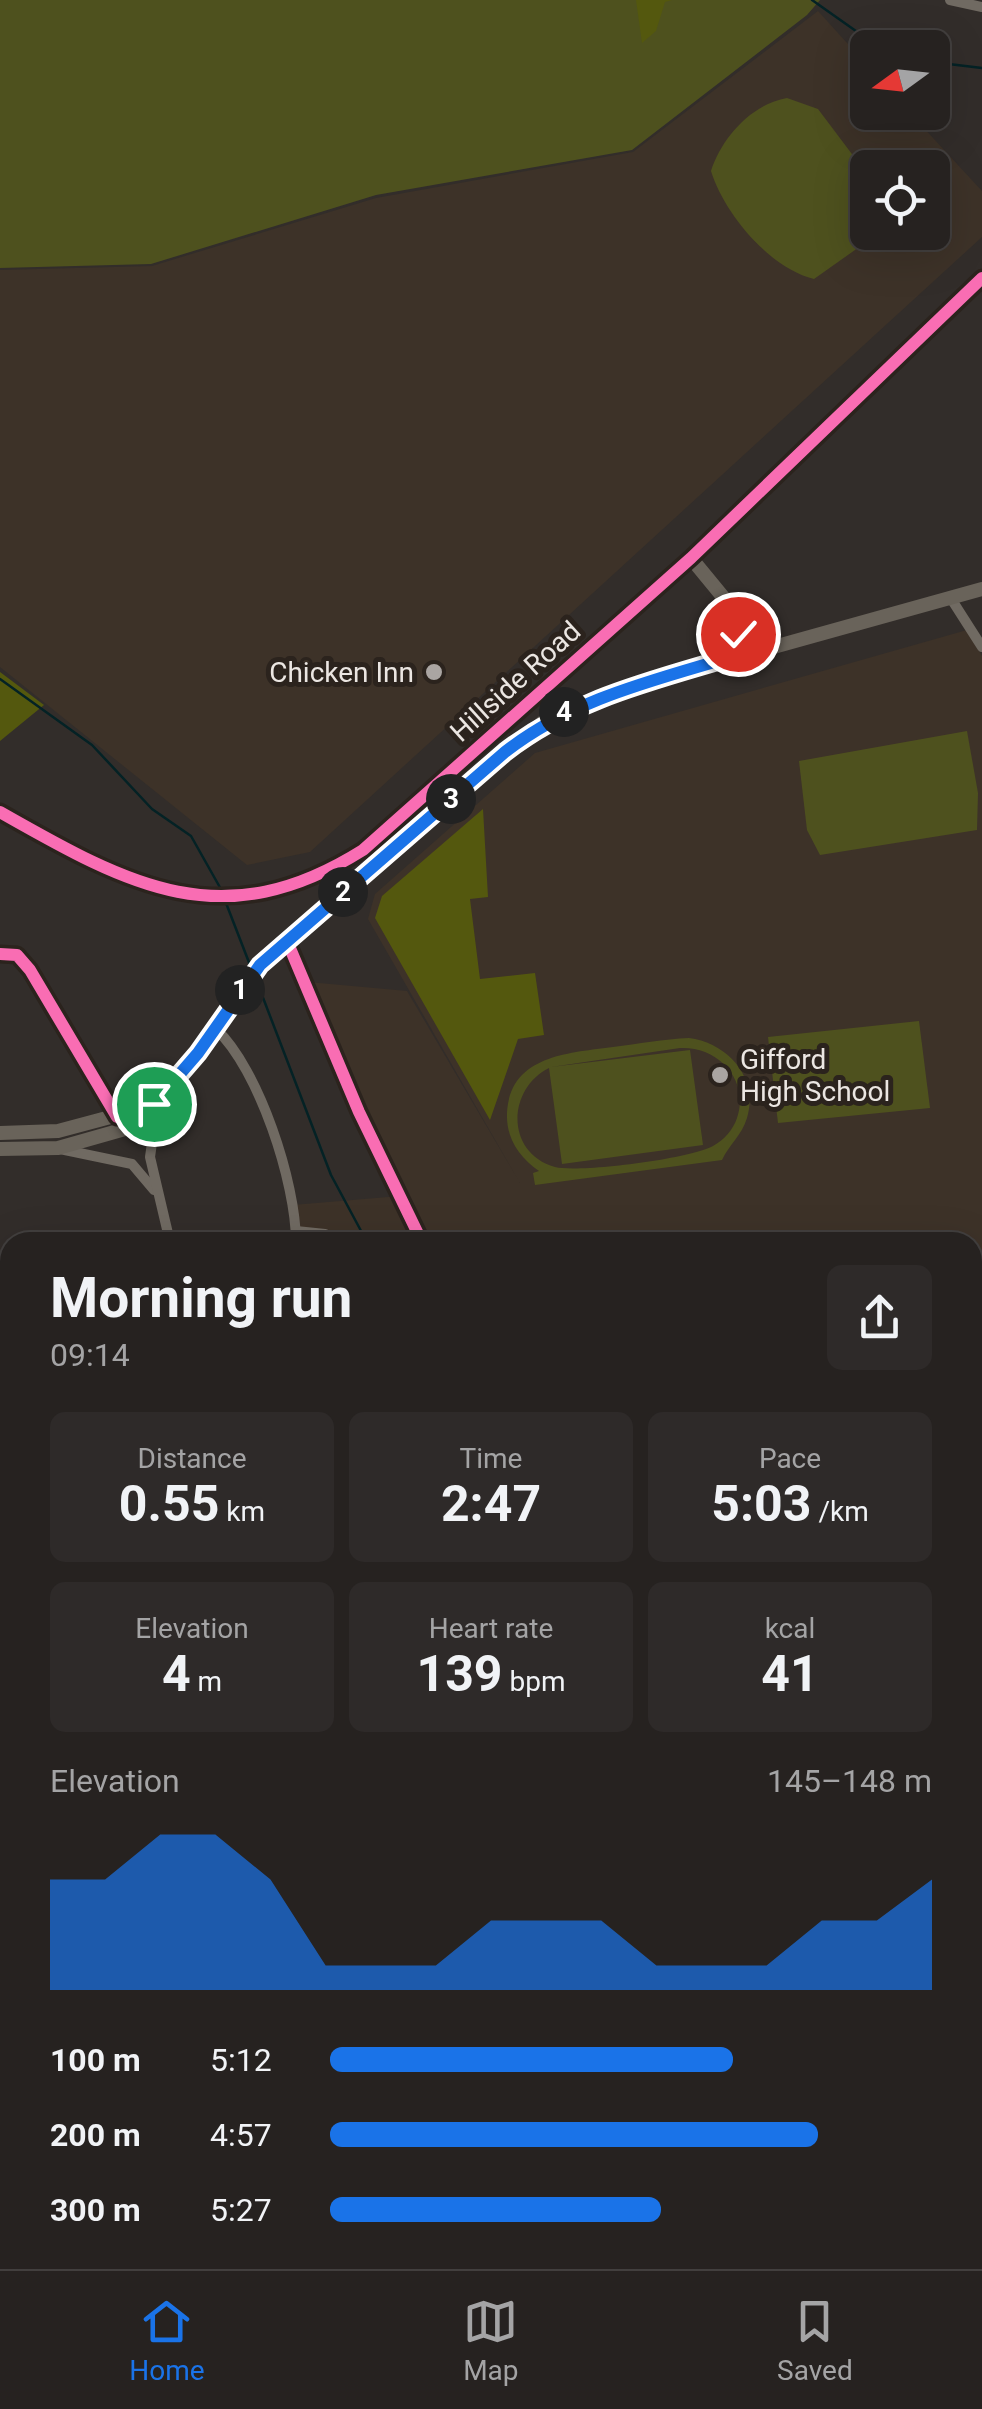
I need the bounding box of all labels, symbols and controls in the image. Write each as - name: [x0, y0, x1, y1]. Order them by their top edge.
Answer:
- north arrow: [850, 30, 950, 130]
- map controls: [850, 30, 950, 250]
- button: locate: [850, 150, 950, 250]
- pin: [696, 592, 781, 677]
- icon: check: [711, 607, 766, 662]
- street label: Hillside Road: [444, 614, 587, 748]
- place label: Chicken Inn: [269, 656, 414, 689]
- marker: Chicken Inn: [423, 661, 445, 683]
- pin: 4: [539, 687, 589, 737]
- text: 4: [556, 695, 572, 728]
- pin: 3: [426, 774, 476, 824]
- text: 3: [443, 782, 459, 815]
- pin: 2: [318, 867, 368, 917]
- text: 2: [335, 875, 351, 908]
- pin: 1: [215, 965, 265, 1015]
- text: 1: [232, 973, 248, 1006]
- place label: Gifford High School: [740, 1043, 890, 1108]
- pin: [112, 1062, 197, 1147]
- marker: Gifford High School: [709, 1064, 731, 1086]
- icon: arrive: [127, 1077, 182, 1132]
- button: share: [827, 1265, 932, 1370]
- text: Morning run: [50, 1266, 352, 1330]
- text: 09:14: [50, 1336, 130, 1374]
- text: Distance: [138, 1442, 247, 1475]
- text: Time: [460, 1442, 522, 1475]
- text: Pace: [759, 1442, 821, 1475]
- text: 0.55: [119, 1475, 219, 1533]
- text: 2:47: [441, 1475, 541, 1533]
- text: 5:03: [711, 1475, 811, 1533]
- text: km: [219, 1495, 265, 1528]
- text: /km: [811, 1495, 869, 1528]
- text: Elevation: [135, 1612, 249, 1645]
- text: Heart rate: [429, 1612, 553, 1645]
- text: kcal: [765, 1612, 815, 1645]
- text: 4: [162, 1645, 191, 1703]
- text: 139: [416, 1645, 503, 1703]
- text: 41: [761, 1645, 819, 1703]
- text: m: [191, 1665, 222, 1698]
- text: bpm: [503, 1665, 566, 1698]
- text: Elevation: [50, 1762, 180, 1800]
- text: 145–148 m: [767, 1762, 932, 1800]
- text: 100 m: [50, 2041, 141, 2079]
- text: 5:12: [210, 2041, 272, 2079]
- text: 200 m: [50, 2116, 141, 2154]
- text: 4:57: [210, 2116, 272, 2154]
- text: 300 m: [50, 2191, 141, 2229]
- text: 5:27: [210, 2191, 272, 2229]
- tab: Home: [129, 2294, 205, 2387]
- tab: Map: [463, 2294, 519, 2387]
- tab: Saved: [777, 2294, 853, 2387]

